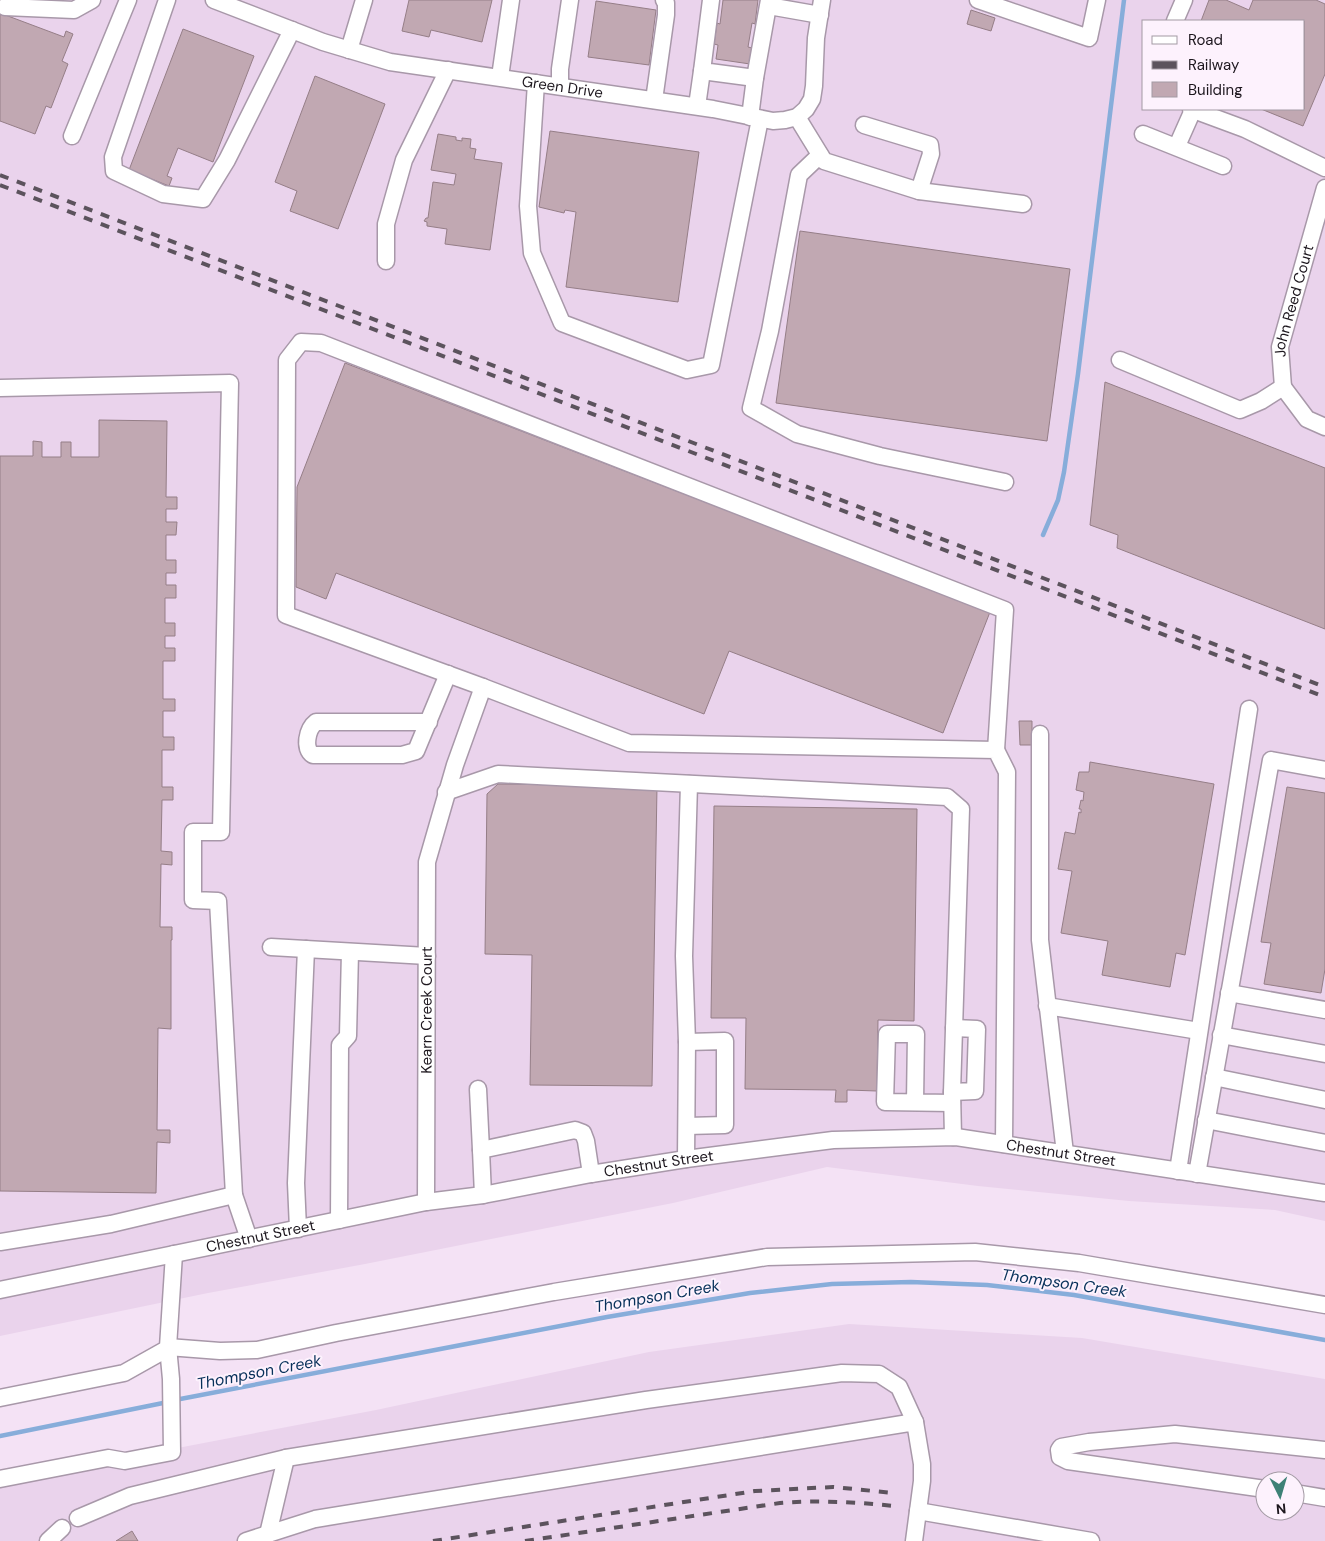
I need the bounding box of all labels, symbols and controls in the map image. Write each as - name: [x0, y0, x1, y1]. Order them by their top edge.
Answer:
- legend: [1142, 20, 1305, 110]
- text: Road: [1188, 30, 1223, 50]
- text: Railway: [1188, 55, 1240, 75]
- street label: Green Drive: [520, 71, 604, 103]
- text: Building: [1188, 80, 1243, 100]
- street label: John Reed Court: [1270, 242, 1319, 358]
- street label: Kearn Creek Court: [416, 946, 437, 1074]
- street label: Chestnut Street: [1005, 1135, 1117, 1171]
- street label: Chestnut Street: [602, 1146, 715, 1182]
- street label: Chestnut Street: [204, 1215, 317, 1257]
- water label: Thompson Creek: [1000, 1264, 1129, 1302]
- water label: Thompson Creek: [593, 1275, 722, 1317]
- water label: Thompson Creek: [195, 1349, 324, 1394]
- north arrow: [1255, 1471, 1305, 1521]
- text: N: [1275, 1500, 1287, 1518]

